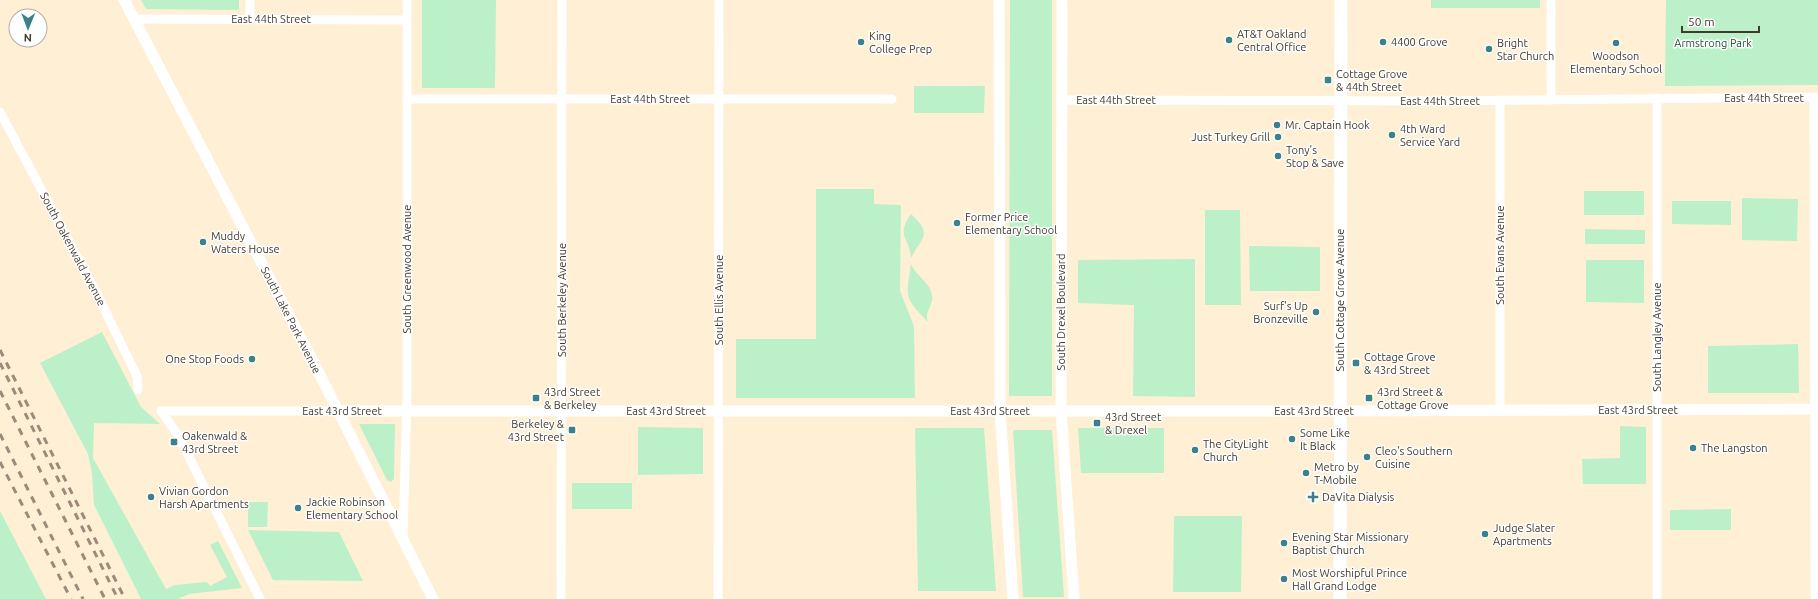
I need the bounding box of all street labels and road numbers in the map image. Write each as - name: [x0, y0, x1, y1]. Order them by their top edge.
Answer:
- street label: East 44th Street: [231, 13, 312, 25]
- street label: East 44th Street: [1724, 92, 1805, 104]
- street label: East 44th Street: [610, 93, 691, 105]
- street label: East 44th Street: [1076, 94, 1157, 106]
- street label: East 44th Street: [1400, 95, 1481, 107]
- street label: South Oakenwald Avenue: [38, 190, 108, 308]
- street label: South Greenwood Avenue: [401, 205, 413, 333]
- street label: South Evans Avenue: [1494, 205, 1506, 305]
- street label: South Cottage Grove Avenue: [1334, 229, 1346, 371]
- street label: South Berkeley Avenue: [556, 243, 568, 357]
- street label: South Drexel Boulevard: [1055, 254, 1067, 370]
- street label: South Ellis Avenue: [713, 255, 725, 345]
- street label: South Lake Park Avenue: [259, 265, 323, 375]
- street label: South Langley Avenue: [1651, 282, 1663, 392]
- street label: East 43rd Street: [1598, 404, 1679, 416]
- street label: East 43rd Street: [302, 405, 383, 417]
- street label: East 43rd Street: [626, 405, 707, 417]
- street label: East 43rd Street: [950, 405, 1031, 417]
- street label: East 43rd Street: [1274, 405, 1355, 417]

